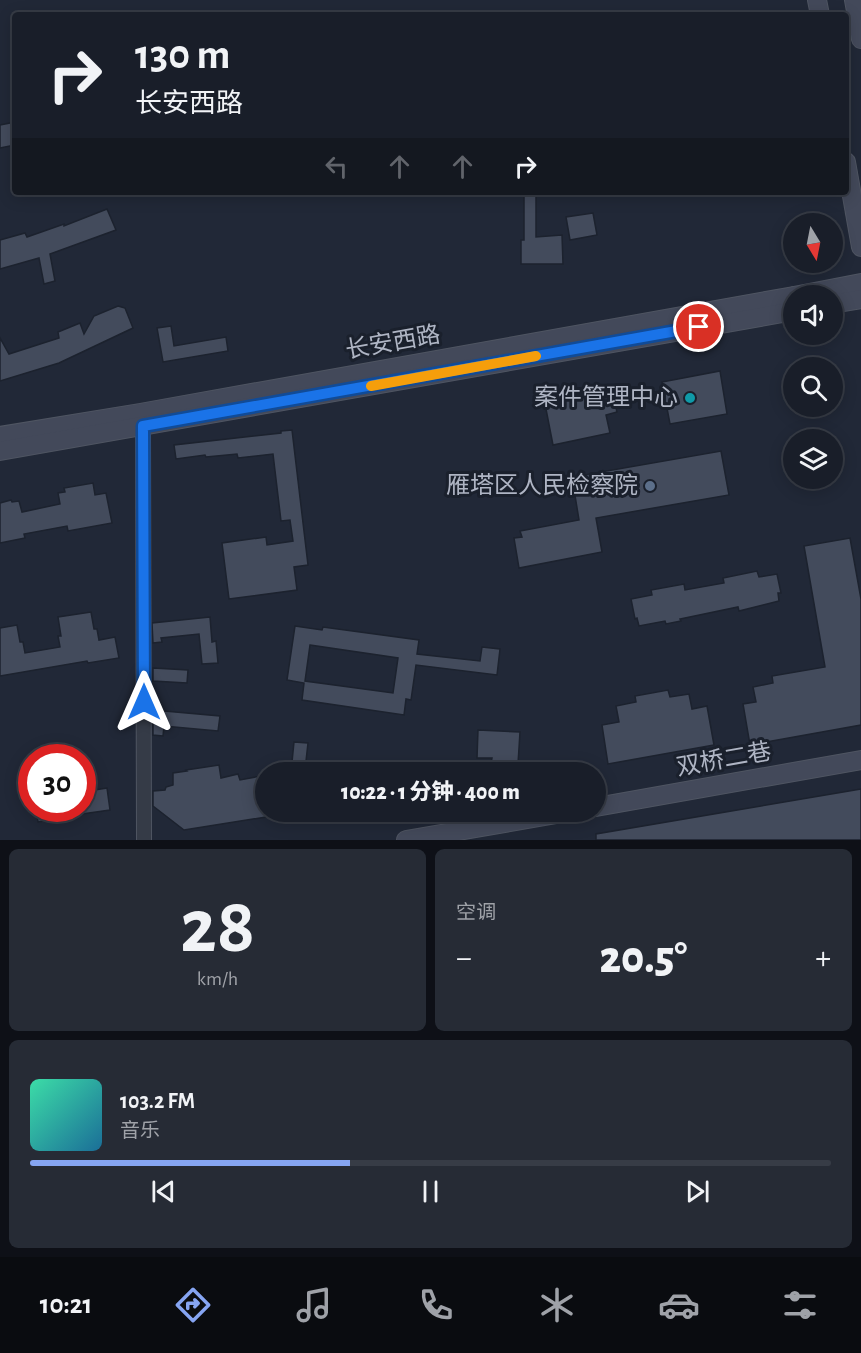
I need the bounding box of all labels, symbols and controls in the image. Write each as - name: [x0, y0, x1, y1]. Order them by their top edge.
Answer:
- text: 130 m: [135, 34, 230, 76]
- icon: right: [36, 36, 114, 114]
- text: 长安西路: [135, 90, 243, 117]
- icon: left: [320, 150, 353, 183]
- icon: ahead: [383, 150, 416, 183]
- icon: ahead: [446, 150, 479, 183]
- icon: right: [509, 150, 542, 183]
- north arrow: [783, 213, 843, 273]
- map controls: [783, 213, 843, 489]
- button: sound: [783, 285, 843, 345]
- pin: [673, 301, 724, 352]
- icon: arrive: [682, 310, 715, 343]
- street label: 长安西路: [343, 321, 442, 363]
- button: search: [783, 357, 843, 417]
- place label: 案件管理中心: [534, 384, 678, 410]
- marker: 案件管理中心: [683, 391, 697, 405]
- button: layers: [783, 429, 843, 489]
- place label: 雁塔区人民检察院: [446, 472, 638, 498]
- marker: 雁塔区人民检察院: [643, 479, 657, 493]
- position arrow: [112, 670, 176, 734]
- street label: 双桥二巷: [674, 738, 773, 780]
- speed limit sign: 30: [18, 744, 96, 822]
- text: 10:22 · 1 分钟 · 400 m: [341, 781, 520, 803]
- text: 28: [180, 889, 255, 967]
- text: 空调: [456, 903, 496, 923]
- text: 20.5°: [600, 936, 687, 981]
- text: −: [456, 942, 472, 975]
- text: +: [815, 942, 831, 975]
- text: km/h: [197, 969, 238, 989]
- text: 103.2 FM: [120, 1090, 195, 1112]
- text: 音乐: [120, 1121, 160, 1141]
- icon: previous: [147, 1175, 180, 1208]
- icon: pause: [414, 1175, 447, 1208]
- icon: next: [681, 1175, 714, 1208]
- icon: directions: [172, 1284, 214, 1326]
- icon: music: [293, 1284, 335, 1326]
- icon: phone: [415, 1284, 457, 1326]
- icon: climate: [536, 1284, 578, 1326]
- icon: car: [658, 1284, 700, 1326]
- icon: filters: [779, 1284, 821, 1326]
- text: 10:21: [40, 1291, 92, 1318]

